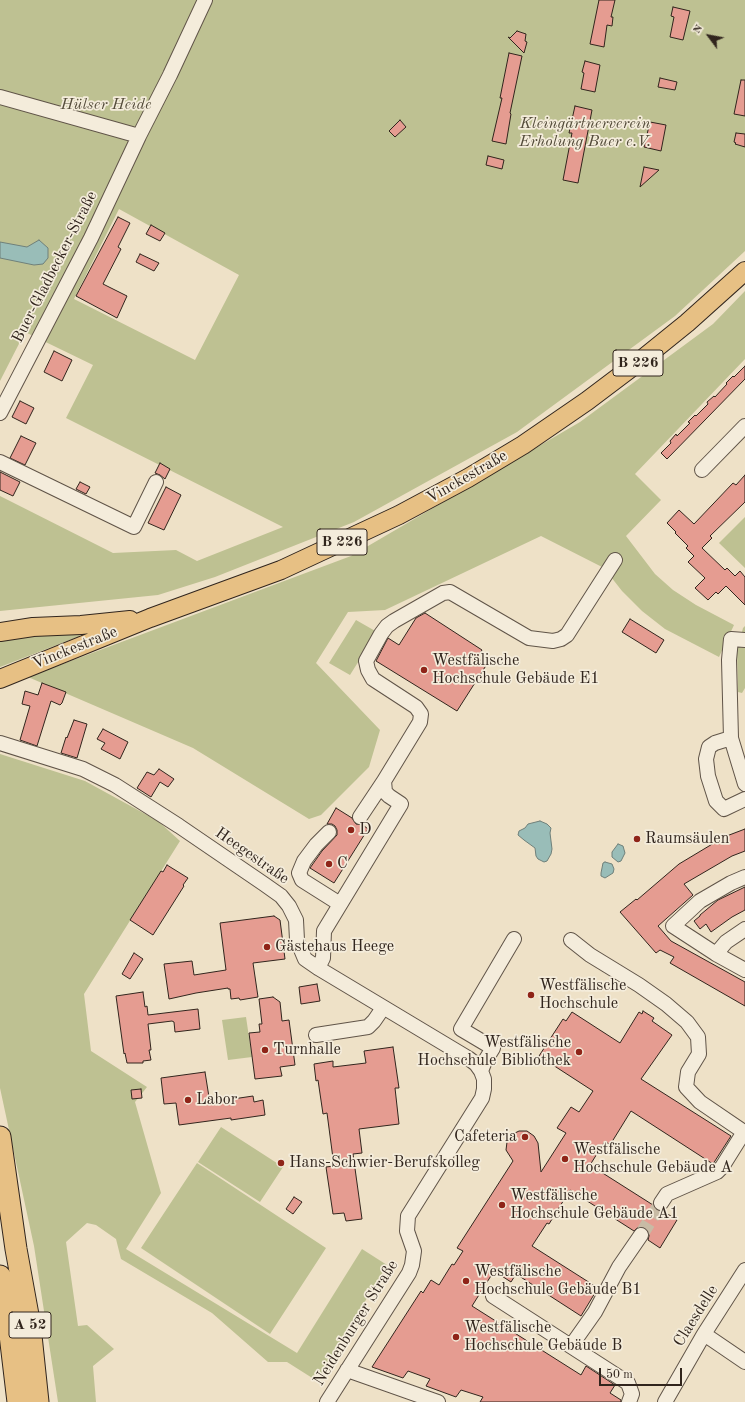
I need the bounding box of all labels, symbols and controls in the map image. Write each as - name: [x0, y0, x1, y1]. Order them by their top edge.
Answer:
- north arrow: [689, 16, 729, 56]
- text: N: [692, 23, 705, 36]
- park label: Hülser Heide: [61, 95, 151, 115]
- park label: Kleingärtnerverein Erholung Buer e.V.: [519, 114, 651, 152]
- street label: Buer-Gladbecker-Straße: [8, 188, 102, 346]
- road number: B 226: [613, 350, 663, 376]
- street label: Vinckestraße: [423, 446, 511, 508]
- road number: B 226: [317, 529, 367, 555]
- street label: Vinckestraße: [30, 622, 120, 674]
- place label: Westfälische Hochschule Gebäude E1: [432, 651, 600, 689]
- marker: Westfälische Hochschule Gebäude E1: [419, 665, 429, 675]
- place label: D: [359, 820, 371, 840]
- street label: Heegestraße: [211, 823, 293, 889]
- marker: D: [346, 825, 356, 835]
- place label: Raumsäulen: [645, 829, 729, 849]
- marker: Raumsäulen: [632, 834, 642, 844]
- place label: C: [337, 854, 348, 874]
- marker: C: [324, 859, 334, 869]
- place label: Gästehaus Heege: [275, 937, 394, 957]
- marker: Gästehaus Heege: [262, 942, 272, 952]
- place label: Westfälische Hochschule: [539, 976, 626, 1014]
- marker: Westfälische Hochschule: [526, 990, 536, 1000]
- place label: Westfälische Hochschule Bibliothek: [417, 1033, 571, 1071]
- place label: Turnhalle: [273, 1040, 341, 1060]
- marker: Turnhalle: [260, 1045, 270, 1055]
- marker: Westfälische Hochschule Bibliothek: [574, 1047, 584, 1057]
- place label: Labor: [196, 1090, 237, 1110]
- marker: Labor: [183, 1095, 193, 1105]
- place label: Cafeteria: [454, 1127, 517, 1147]
- marker: Cafeteria: [520, 1132, 530, 1142]
- place label: Westfälische Hochschule Gebäude A: [573, 1140, 732, 1178]
- place label: Hans-Schwier-Berufskolleg: [289, 1153, 480, 1173]
- marker: Westfälische Hochschule Gebäude A: [560, 1154, 570, 1164]
- marker: Hans-Schwier-Berufskolleg: [276, 1158, 286, 1168]
- place label: Westfälische Hochschule Gebäude A1: [510, 1186, 679, 1224]
- marker: Westfälische Hochschule Gebäude A1: [497, 1200, 507, 1210]
- street label: Neidenburger Straße: [310, 1257, 402, 1389]
- place label: Westfälische Hochschule Gebäude B1: [474, 1262, 642, 1300]
- marker: Westfälische Hochschule Gebäude B1: [461, 1276, 471, 1286]
- street label: Claesdelle: [670, 1282, 722, 1350]
- road number: A 52: [9, 1312, 51, 1338]
- place label: Westfälische Hochschule Gebäude B: [464, 1318, 622, 1356]
- marker: Westfälische Hochschule Gebäude B: [451, 1332, 461, 1342]
- scale bar: [601, 1360, 684, 1386]
- text: 50 m: [606, 1369, 633, 1381]

